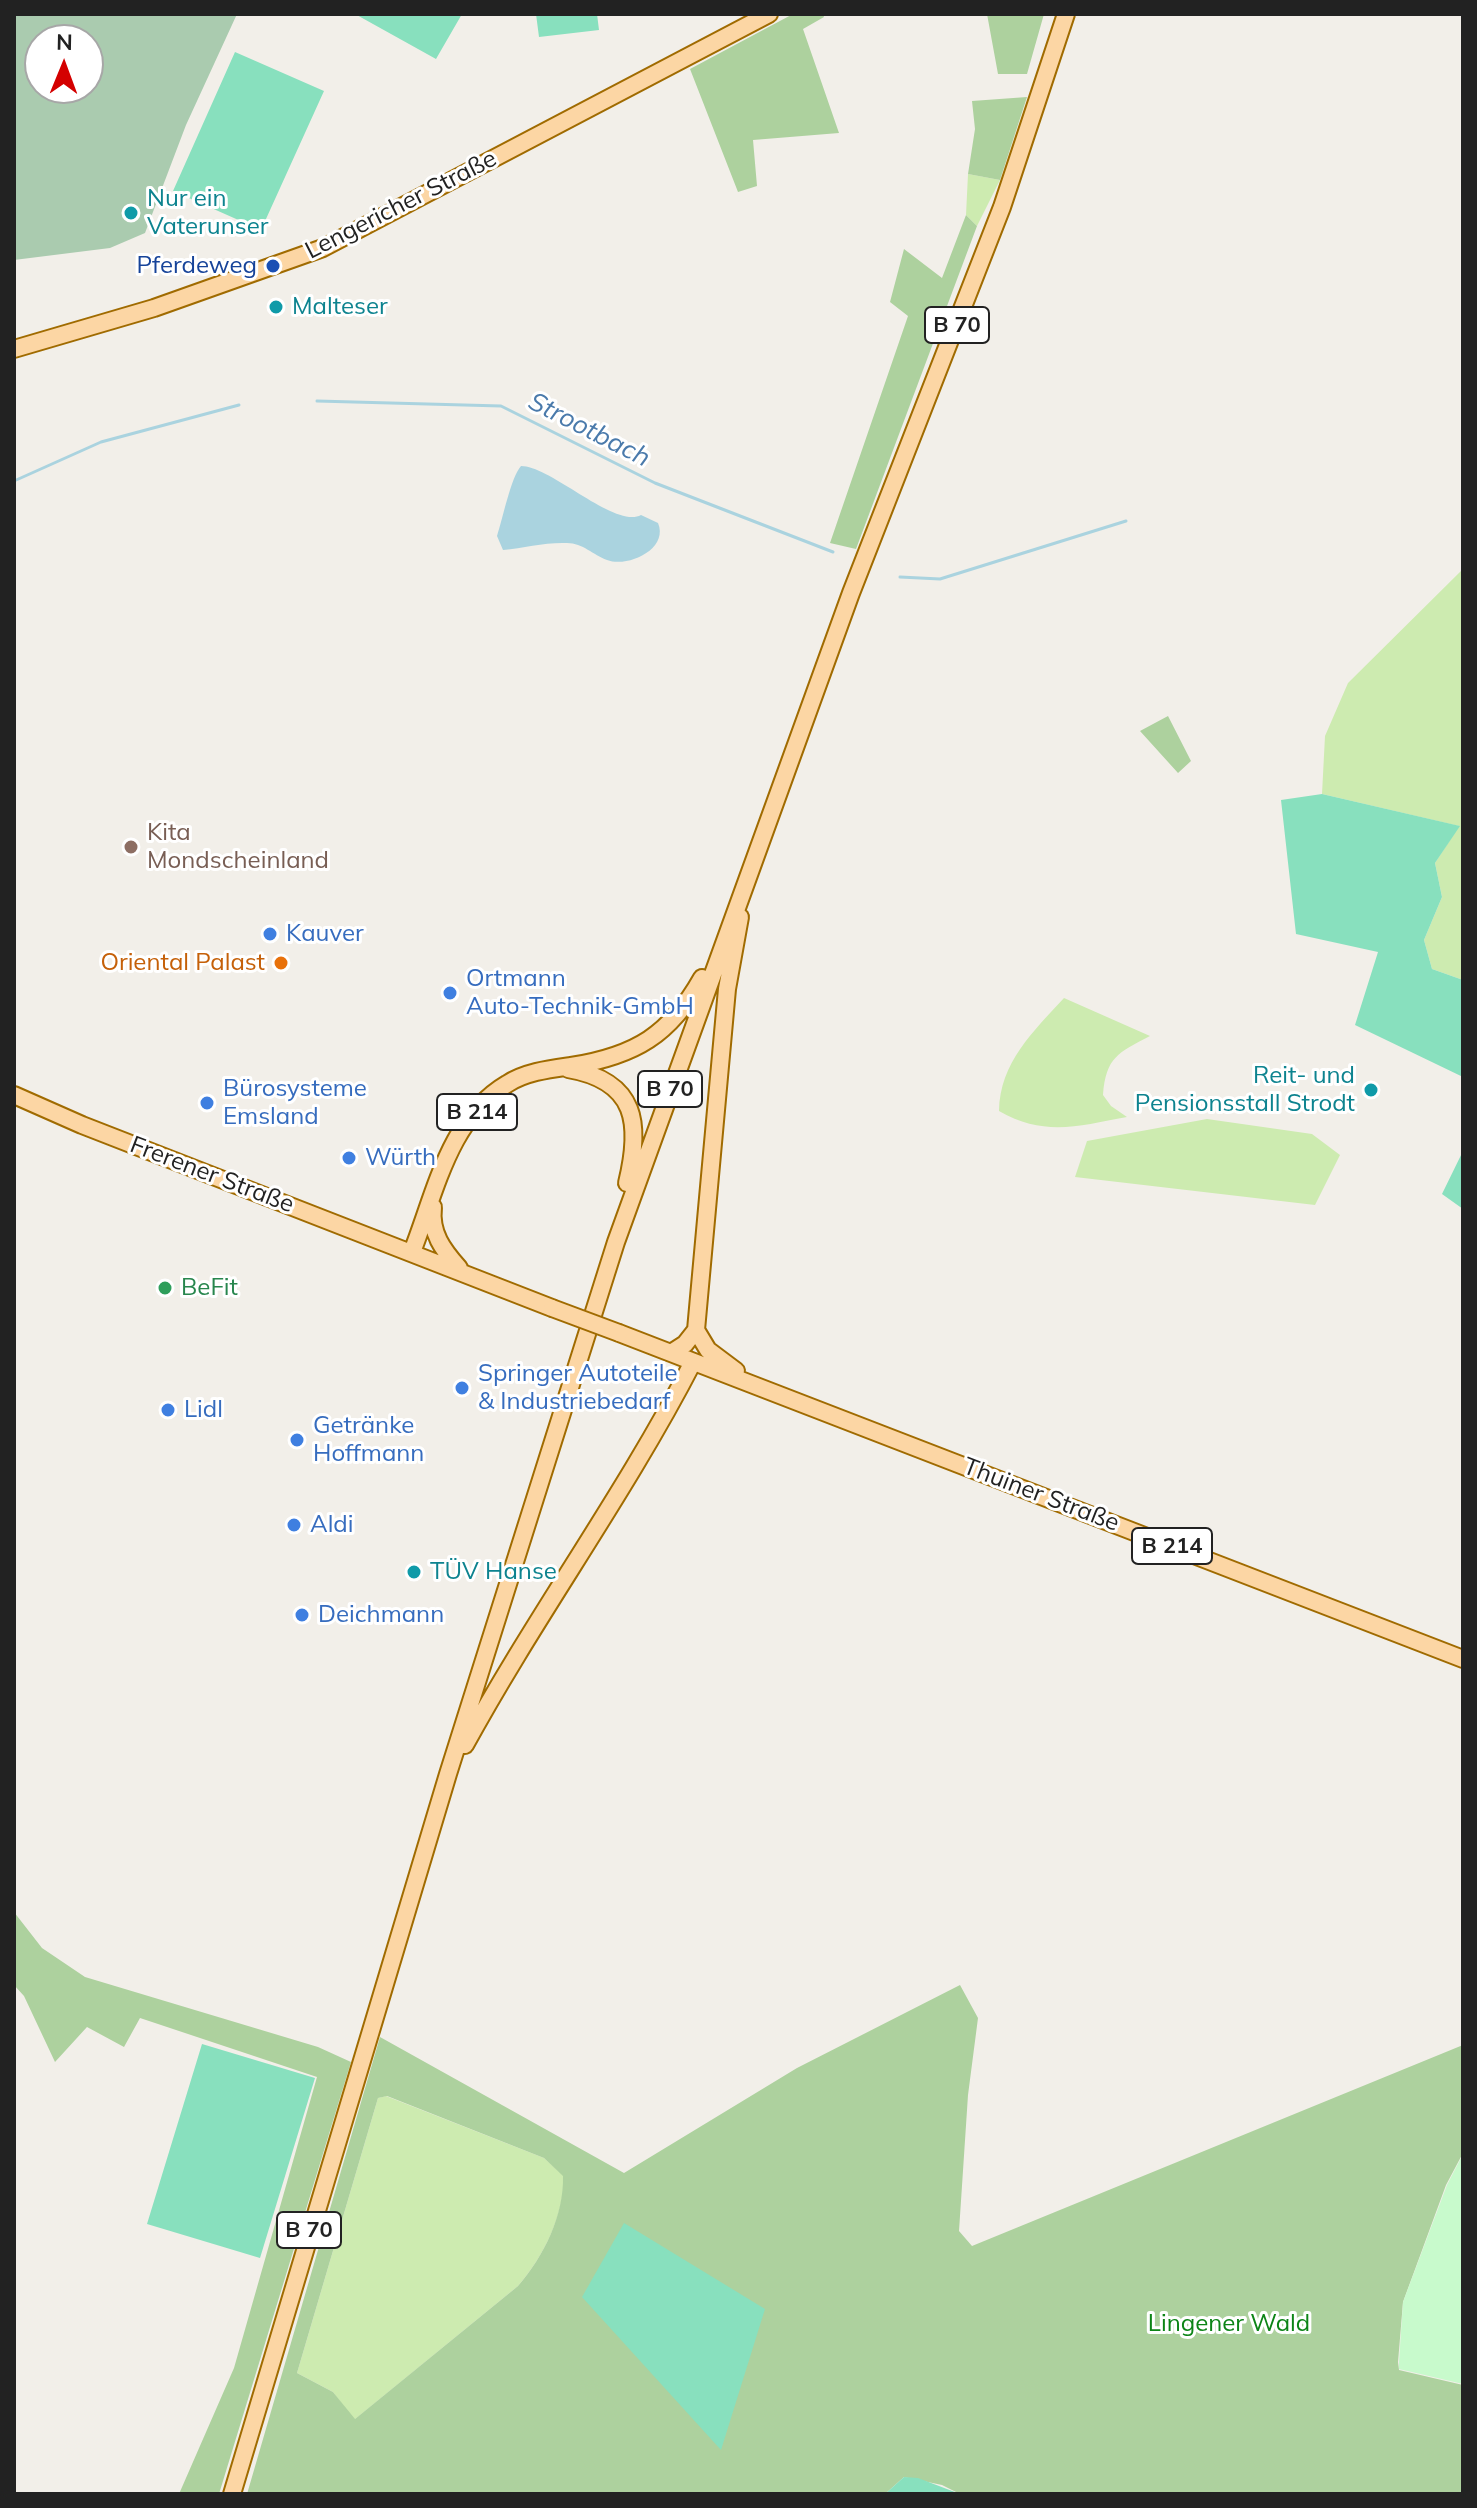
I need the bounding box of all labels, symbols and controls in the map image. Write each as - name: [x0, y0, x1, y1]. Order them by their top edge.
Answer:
- north arrow: [24, 24, 104, 104]
- text: N: [56, 28, 73, 56]
- street label: Lengericher Straße: [301, 144, 501, 266]
- place label: Nur ein Vaterunser: [147, 185, 268, 241]
- marker: Nur ein Vaterunser: [122, 204, 140, 222]
- place label: Pferdeweg: [136, 252, 257, 280]
- marker: Pferdeweg: [264, 257, 282, 275]
- place label: Malteser: [292, 293, 388, 321]
- marker: Malteser: [267, 298, 285, 316]
- road number: B 70: [925, 307, 989, 343]
- water label: Strootbach: [523, 386, 655, 474]
- place label: Kita Mondscheinland: [147, 819, 329, 875]
- marker: Kita Mondscheinland: [122, 838, 140, 856]
- place label: Kauver: [286, 920, 364, 948]
- marker: Kauver: [261, 925, 279, 943]
- place label: Oriental Palast: [100, 949, 265, 977]
- marker: Oriental Palast: [272, 954, 290, 972]
- place label: Ortmann Auto-Technik-GmbH: [466, 965, 694, 1021]
- marker: Ortmann Auto-Technik-GmbH: [441, 984, 459, 1002]
- place label: Reit- und Pensionsstall Strodt: [1135, 1062, 1355, 1118]
- road number: B 70: [638, 1071, 702, 1107]
- place label: Bürosysteme Emsland: [223, 1075, 367, 1131]
- marker: Reit- und Pensionsstall Strodt: [1362, 1081, 1380, 1099]
- marker: Bürosysteme Emsland: [198, 1094, 216, 1112]
- road number: B 214: [437, 1094, 517, 1130]
- street label: Frerener Straße: [126, 1131, 298, 1219]
- place label: Würth: [365, 1144, 436, 1172]
- marker: Würth: [340, 1149, 358, 1167]
- place label: BeFit: [181, 1274, 238, 1302]
- marker: BeFit: [156, 1279, 174, 1297]
- place label: Springer Autoteile & Industriebedarf: [478, 1360, 678, 1416]
- marker: Springer Autoteile & Industriebedarf: [453, 1379, 471, 1397]
- place label: Lidl: [184, 1396, 223, 1424]
- marker: Lidl: [159, 1401, 177, 1419]
- place label: Getränke Hoffmann: [313, 1412, 424, 1468]
- marker: Getränke Hoffmann: [288, 1431, 306, 1449]
- street label: Thuiner Straße: [959, 1452, 1123, 1538]
- place label: Aldi: [310, 1511, 353, 1539]
- marker: Aldi: [285, 1516, 303, 1534]
- road number: B 214: [1132, 1528, 1212, 1564]
- place label: TÜV Hanse: [430, 1558, 557, 1586]
- marker: TÜV Hanse: [405, 1563, 423, 1581]
- place label: Deichmann: [318, 1601, 444, 1629]
- marker: Deichmann: [293, 1606, 311, 1624]
- road number: B 70: [277, 2212, 341, 2248]
- park label: Lingener Wald: [1148, 2310, 1310, 2338]

